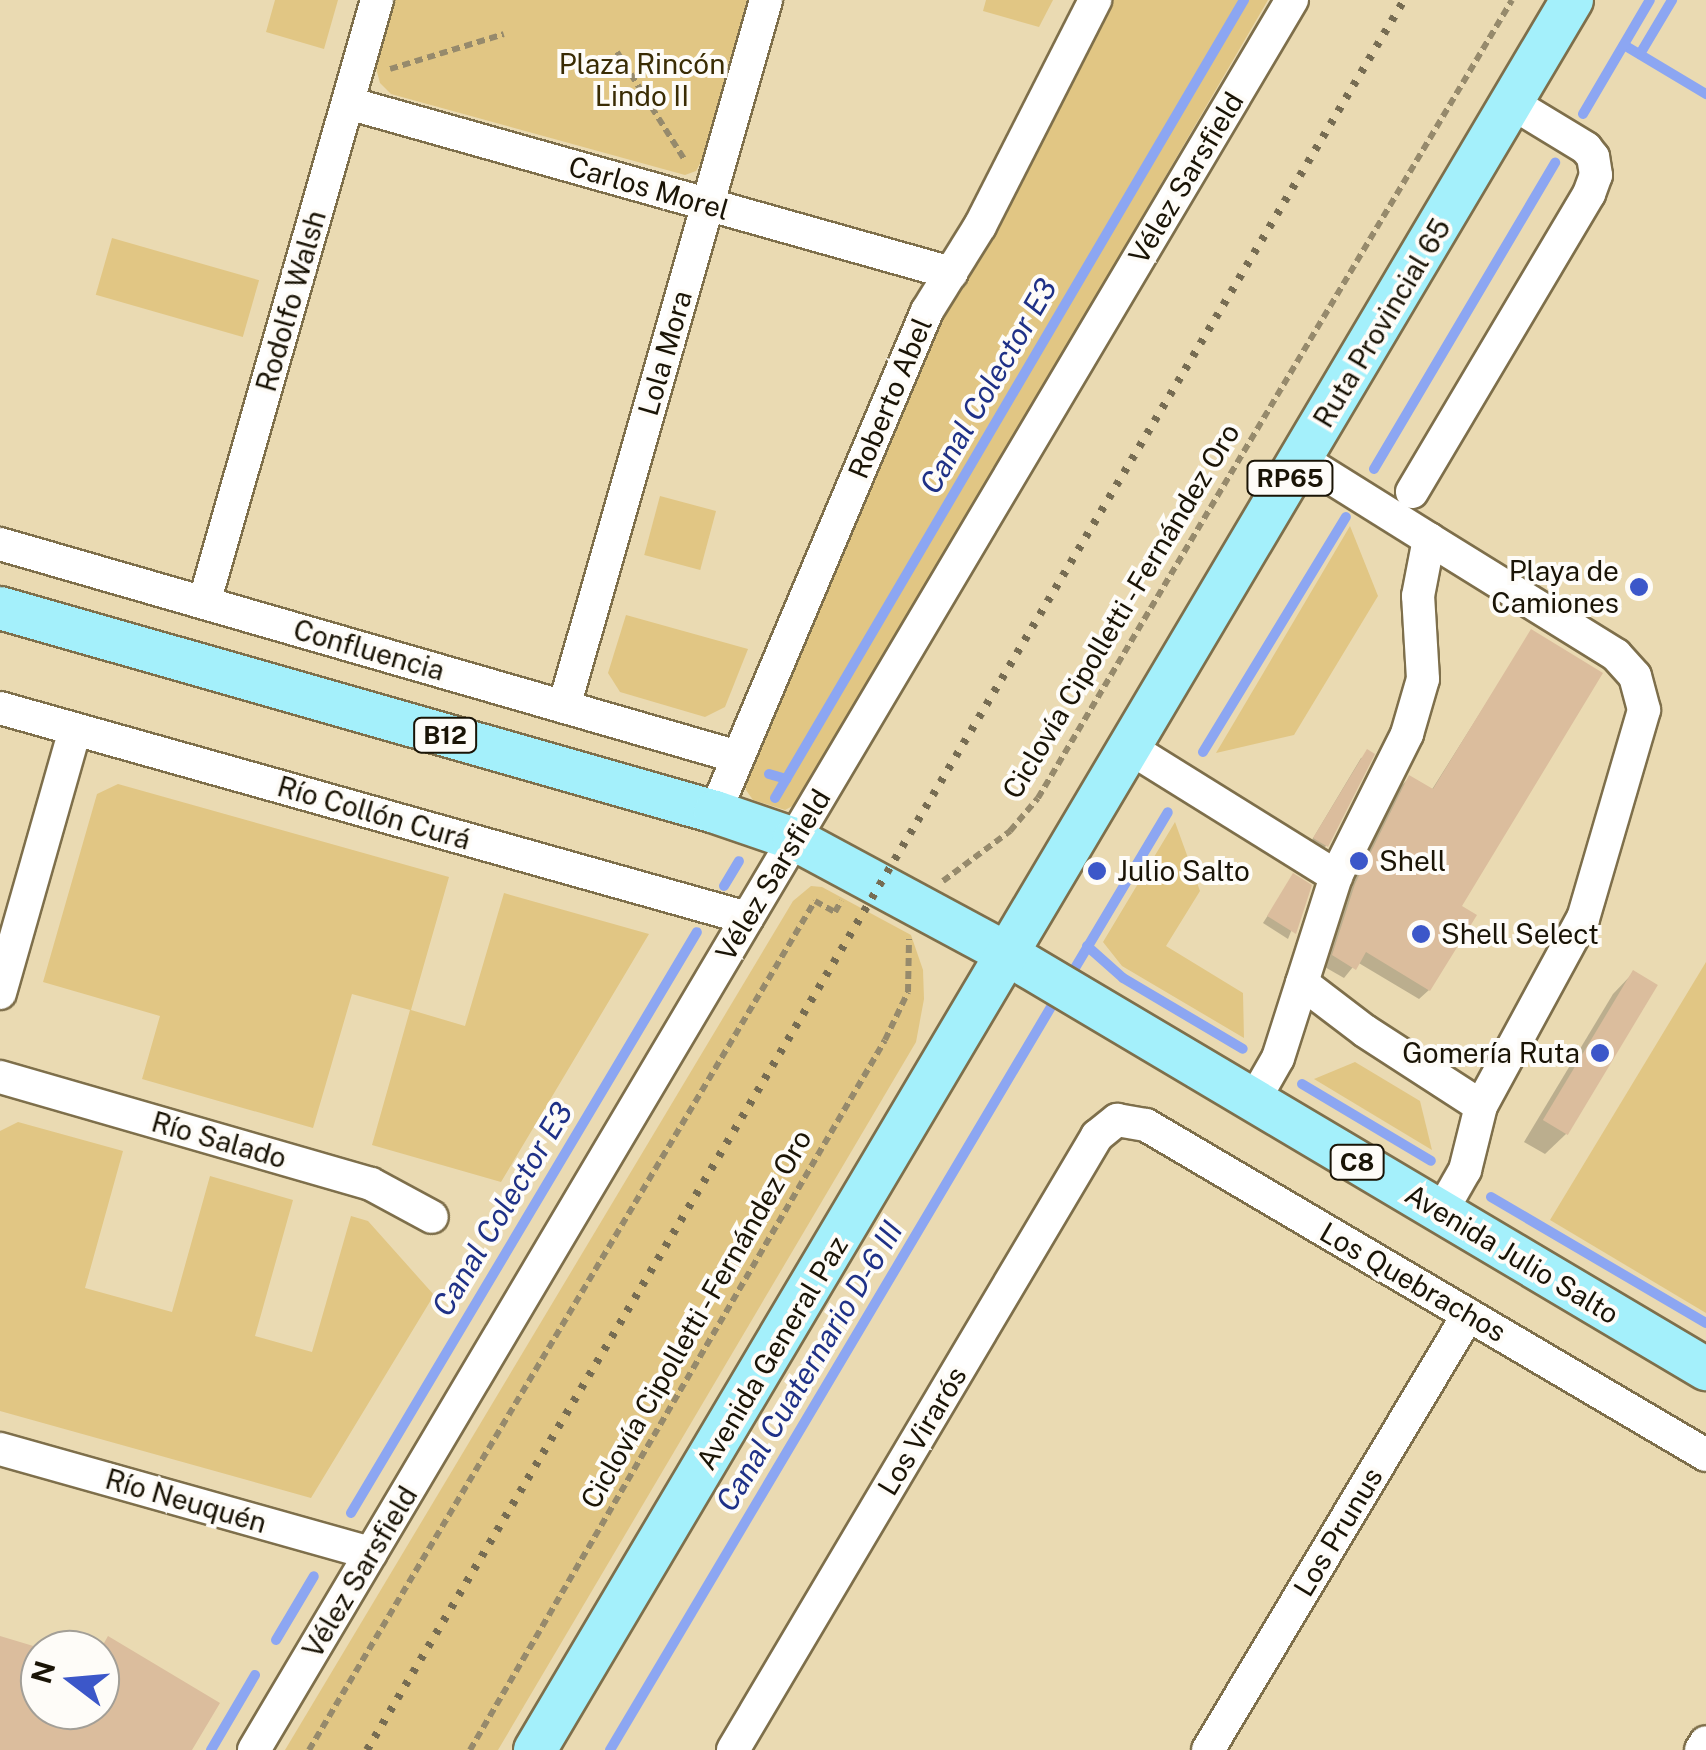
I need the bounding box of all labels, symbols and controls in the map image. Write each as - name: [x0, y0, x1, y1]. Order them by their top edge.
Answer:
- park label: Plaza Rincón Lindo II: [559, 47, 725, 113]
- street label: Vélez Sarsfield: [1122, 86, 1250, 270]
- street label: Carlos Morel: [565, 149, 733, 227]
- street label: Rodolfo Walsh: [249, 206, 333, 396]
- street label: Ruta Provincial 65: [1306, 212, 1458, 434]
- water label: Canal Colector E3: [912, 272, 1064, 500]
- street label: Lola Mora: [631, 287, 699, 419]
- street label: Roberto Abel: [841, 313, 939, 483]
- street label: Ciclovía Cipolletti - Fernández Oro: [993, 414, 1249, 808]
- road number: RP65: [1245, 458, 1335, 498]
- place label: Playa de Camiones: [1491, 554, 1619, 620]
- marker: Playa de Camiones: [1628, 576, 1650, 598]
- street label: Confluencia: [290, 612, 448, 688]
- road number: B12: [412, 715, 478, 755]
- street label: Río Collón Curá: [273, 769, 475, 857]
- street label: Vélez Sarsfield: [709, 783, 837, 967]
- place label: Shell: [1379, 844, 1446, 878]
- marker: Shell: [1348, 850, 1370, 872]
- place label: Julio Salto: [1117, 854, 1250, 888]
- marker: Julio Salto: [1086, 860, 1108, 882]
- place label: Shell Select: [1441, 917, 1599, 951]
- marker: Shell Select: [1410, 923, 1432, 945]
- place label: Gomería Ruta: [1402, 1036, 1580, 1070]
- marker: Gomería Ruta: [1589, 1042, 1611, 1064]
- water label: Canal Colector E3: [424, 1096, 580, 1322]
- street label: Río Salado: [148, 1105, 290, 1175]
- street label: Ciclovía Cipolletti - Fernández Oro: [572, 1120, 820, 1518]
- road number: C8: [1330, 1142, 1384, 1182]
- street label: Avenida Julio Salto: [1399, 1177, 1625, 1331]
- water label: Canal Cuaternario D-6 III: [708, 1214, 910, 1518]
- street label: Los Quebrachos: [1314, 1215, 1512, 1349]
- street label: Avenida General Paz: [689, 1230, 855, 1476]
- street label: Los Virarós: [870, 1360, 974, 1502]
- street label: Río Neuquén: [102, 1462, 270, 1540]
- street label: Los Prunus: [1286, 1462, 1390, 1602]
- street label: Vélez Sarsfield: [296, 1480, 424, 1664]
- north arrow: [20, 1630, 120, 1730]
- text: N: [24, 1657, 61, 1687]

